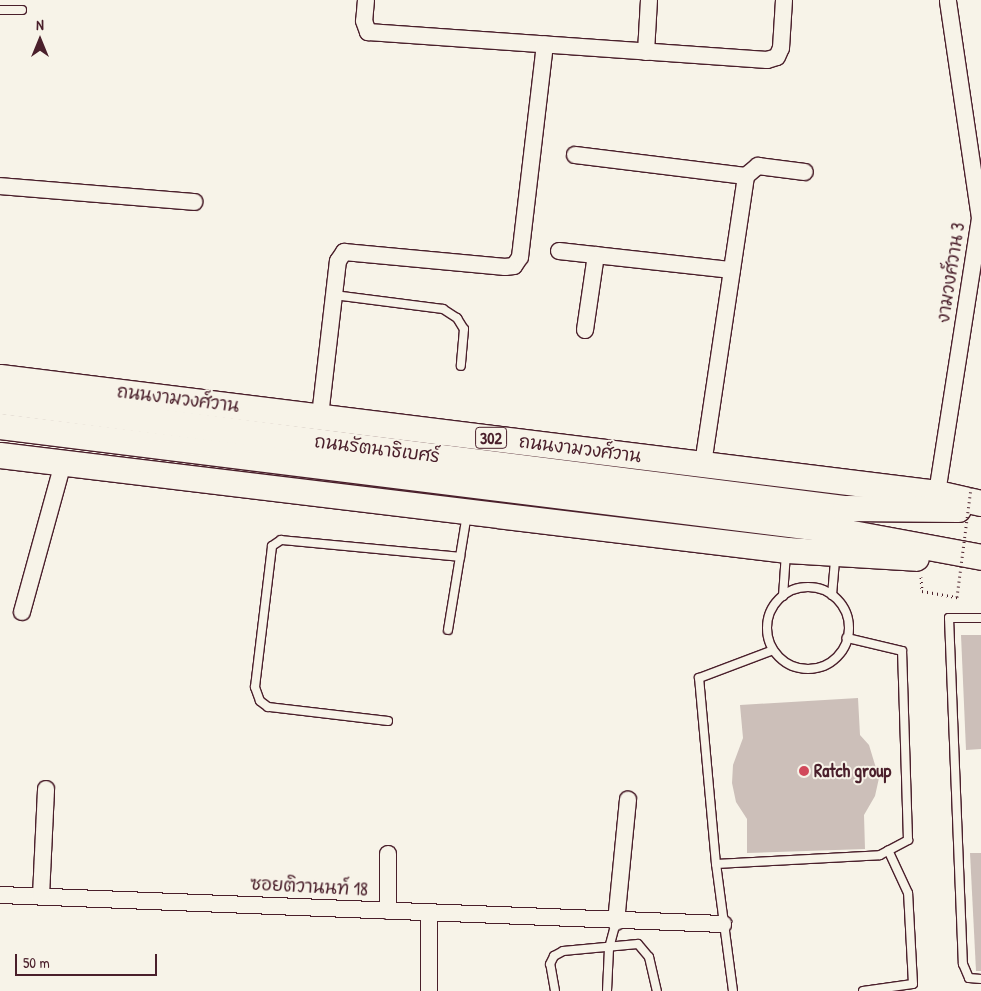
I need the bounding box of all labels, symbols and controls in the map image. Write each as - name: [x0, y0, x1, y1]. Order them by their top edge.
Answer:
- north arrow: [15, 15, 65, 65]
- text: N: [36, 15, 44, 34]
- street label: งามวงศ์วาน 3: [932, 221, 970, 325]
- street label: ถนนงามวงศ์วาน: [116, 381, 240, 417]
- road number: 302: [475, 424, 507, 452]
- street label: ถนนรัตนาธิเบศร์: [313, 431, 441, 467]
- street label: ถนนงามวงศ์วาน: [518, 431, 642, 467]
- place label: Ratch group: [814, 760, 891, 782]
- marker: Ratch group: [798, 765, 810, 777]
- street label: ซอยติวานนท์ 18: [250, 873, 368, 901]
- scale bar: [18, 944, 160, 976]
- text: 50 m: [23, 952, 50, 973]

